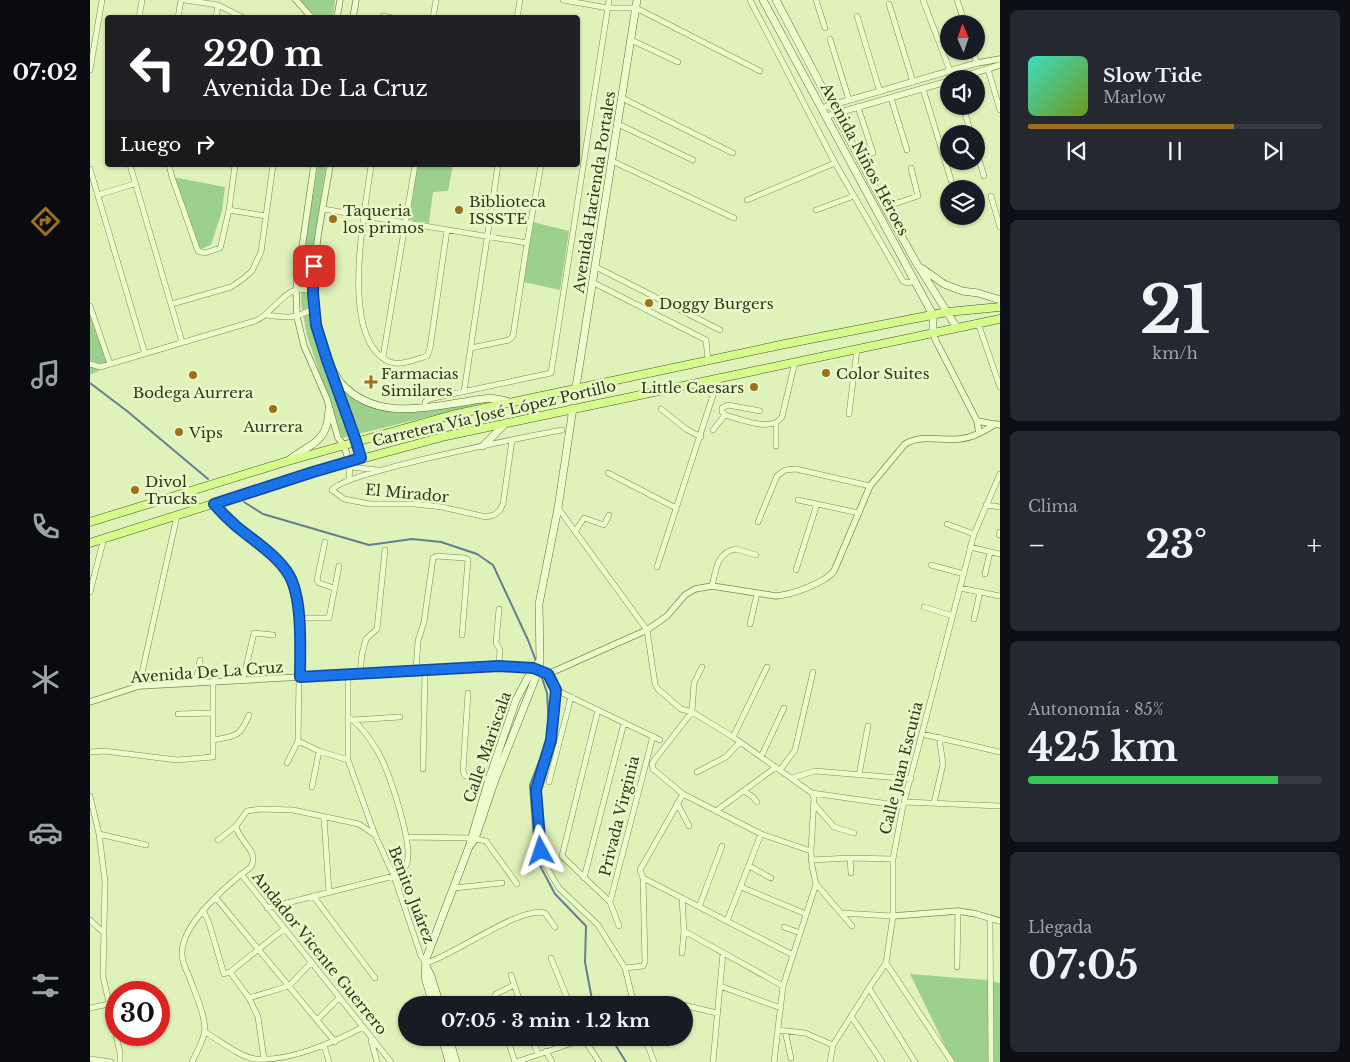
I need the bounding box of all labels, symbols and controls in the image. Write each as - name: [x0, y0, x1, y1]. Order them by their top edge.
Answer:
- north arrow: [940, 15, 985, 60]
- map controls: [940, 15, 985, 225]
- text: 220 m: [203, 32, 323, 75]
- icon: left: [120, 35, 185, 100]
- text: 07:02: [12, 59, 78, 86]
- text: Slow Tide: [1103, 64, 1202, 87]
- button: sound: [940, 70, 985, 115]
- text: Avenida De La Cruz: [203, 75, 428, 102]
- street label: Avenida Niños Héroes: [816, 79, 913, 239]
- text: Marlow: [1103, 87, 1166, 107]
- street label: Avenida Hacienda Portales: [568, 90, 619, 295]
- button: search: [940, 125, 985, 170]
- icon: right: [191, 130, 219, 158]
- text: Luego: [120, 133, 181, 156]
- icon: previous: [1063, 137, 1091, 165]
- icon: pause: [1161, 137, 1189, 165]
- icon: next: [1259, 137, 1287, 165]
- button: layers: [940, 180, 985, 225]
- place label: Biblioteca ISSSTE: [469, 192, 547, 228]
- place label: Taqueria los primos: [343, 201, 424, 237]
- icon: directions: [28, 204, 63, 239]
- marker: Biblioteca ISSSTE: [453, 204, 465, 216]
- marker: Taqueria los primos: [327, 213, 339, 225]
- pin: [293, 245, 335, 287]
- icon: arrive: [300, 252, 328, 280]
- text: 21: [1140, 270, 1210, 351]
- place label: Doggy Burgers: [659, 294, 774, 313]
- marker: Doggy Burgers: [643, 297, 655, 309]
- text: km/h: [1152, 343, 1198, 363]
- icon: music: [28, 357, 63, 392]
- place label: Farmacias Similares: [381, 364, 459, 400]
- place label: Color Suites: [836, 364, 930, 383]
- marker: Color Suites: [820, 367, 832, 379]
- marker: Bodega Aurrera: [187, 369, 199, 381]
- marker: Farmacias Similares: [365, 376, 377, 388]
- street label: Carretera Vía José López Portillo: [370, 376, 618, 450]
- place label: Little Caesars: [641, 378, 744, 397]
- marker: Little Caesars: [748, 381, 760, 393]
- place label: Bodega Aurrera: [133, 383, 254, 402]
- marker: Aurrera: [267, 403, 279, 415]
- place label: Aurrera: [242, 417, 304, 436]
- place label: Vips: [188, 423, 223, 442]
- marker: Vips: [173, 426, 185, 438]
- place label: Divol Trucks: [145, 472, 197, 508]
- street label: El Mirador: [364, 480, 451, 506]
- marker: Divol Trucks: [129, 484, 141, 496]
- text: Clima: [1028, 496, 1078, 516]
- icon: phone: [28, 509, 63, 544]
- text: 23°: [1145, 521, 1207, 568]
- text: −: [1028, 528, 1046, 563]
- text: +: [1307, 528, 1322, 563]
- street label: Avenida De La Cruz: [129, 657, 284, 687]
- icon: climate: [28, 662, 63, 697]
- street label: Calle Mariscala: [459, 688, 515, 805]
- street label: Calle Juan Escutia: [875, 699, 927, 837]
- text: Autonomía · 85%: [1028, 699, 1163, 719]
- text: 425 km: [1028, 724, 1178, 771]
- street label: Privada Virginia: [595, 753, 643, 878]
- icon: car: [28, 815, 63, 850]
- position arrow: [514, 824, 566, 876]
- street label: Benito Juárez: [385, 843, 439, 947]
- street label: Andador Vicente Guerrero: [248, 867, 392, 1038]
- text: Llegada: [1028, 917, 1092, 937]
- text: 07:05: [1028, 942, 1138, 989]
- icon: filters: [28, 968, 63, 1003]
- speed limit sign: 30: [105, 981, 170, 1046]
- text: 07:05 · 3 min · 1.2 km: [441, 1009, 650, 1032]

